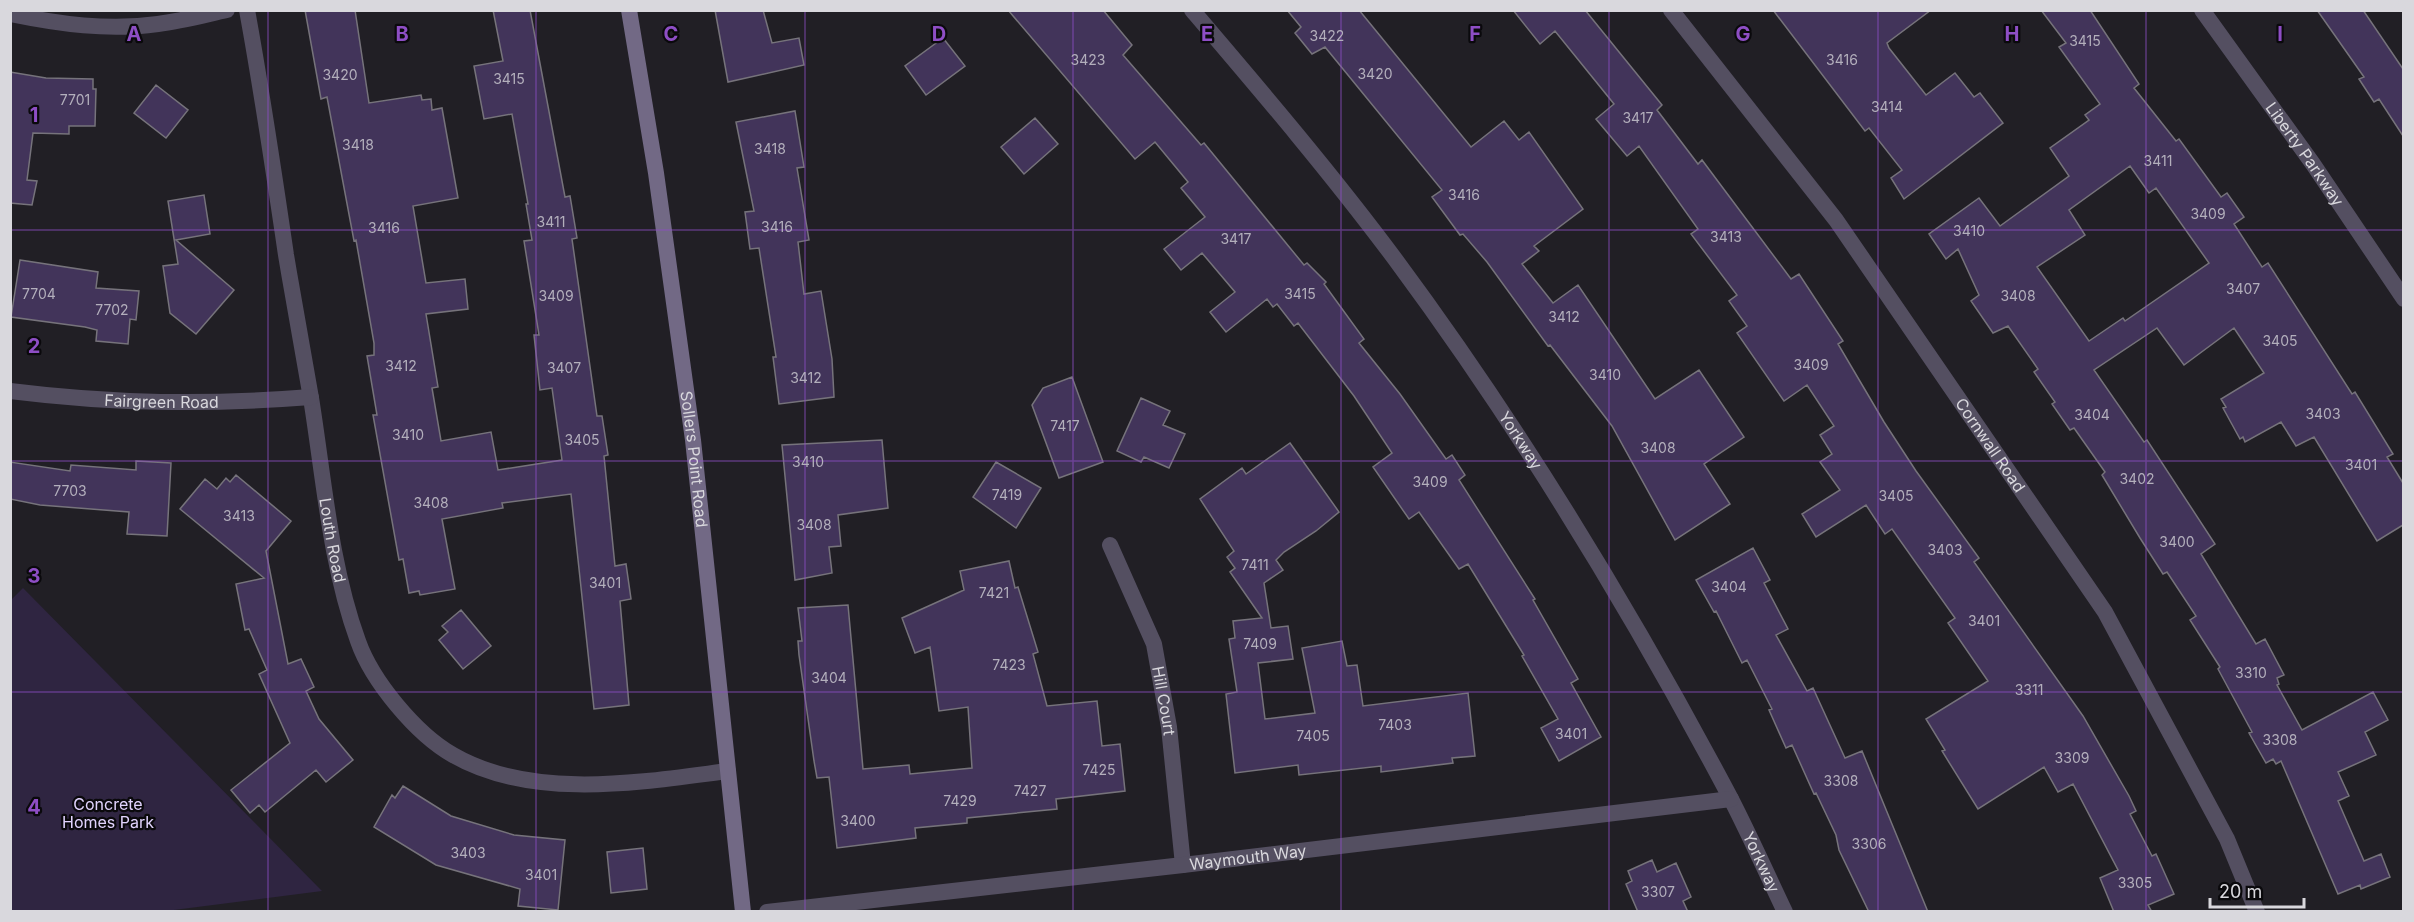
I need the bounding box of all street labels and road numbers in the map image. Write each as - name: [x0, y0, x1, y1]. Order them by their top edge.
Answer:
- street label: Liberty Parkway: [2262, 98, 2348, 210]
- street label: Fairgreen Road: [104, 390, 219, 412]
- street label: Sollers Point Road: [676, 390, 712, 528]
- street label: Cornwall Road: [1951, 394, 2030, 496]
- street label: Yorkway: [1495, 408, 1547, 473]
- street label: Louth Road: [315, 496, 350, 584]
- street label: Hill Court: [1148, 664, 1180, 736]
- street label: Yorkway: [1739, 828, 1784, 896]
- street label: Waymouth Way: [1188, 840, 1308, 874]

